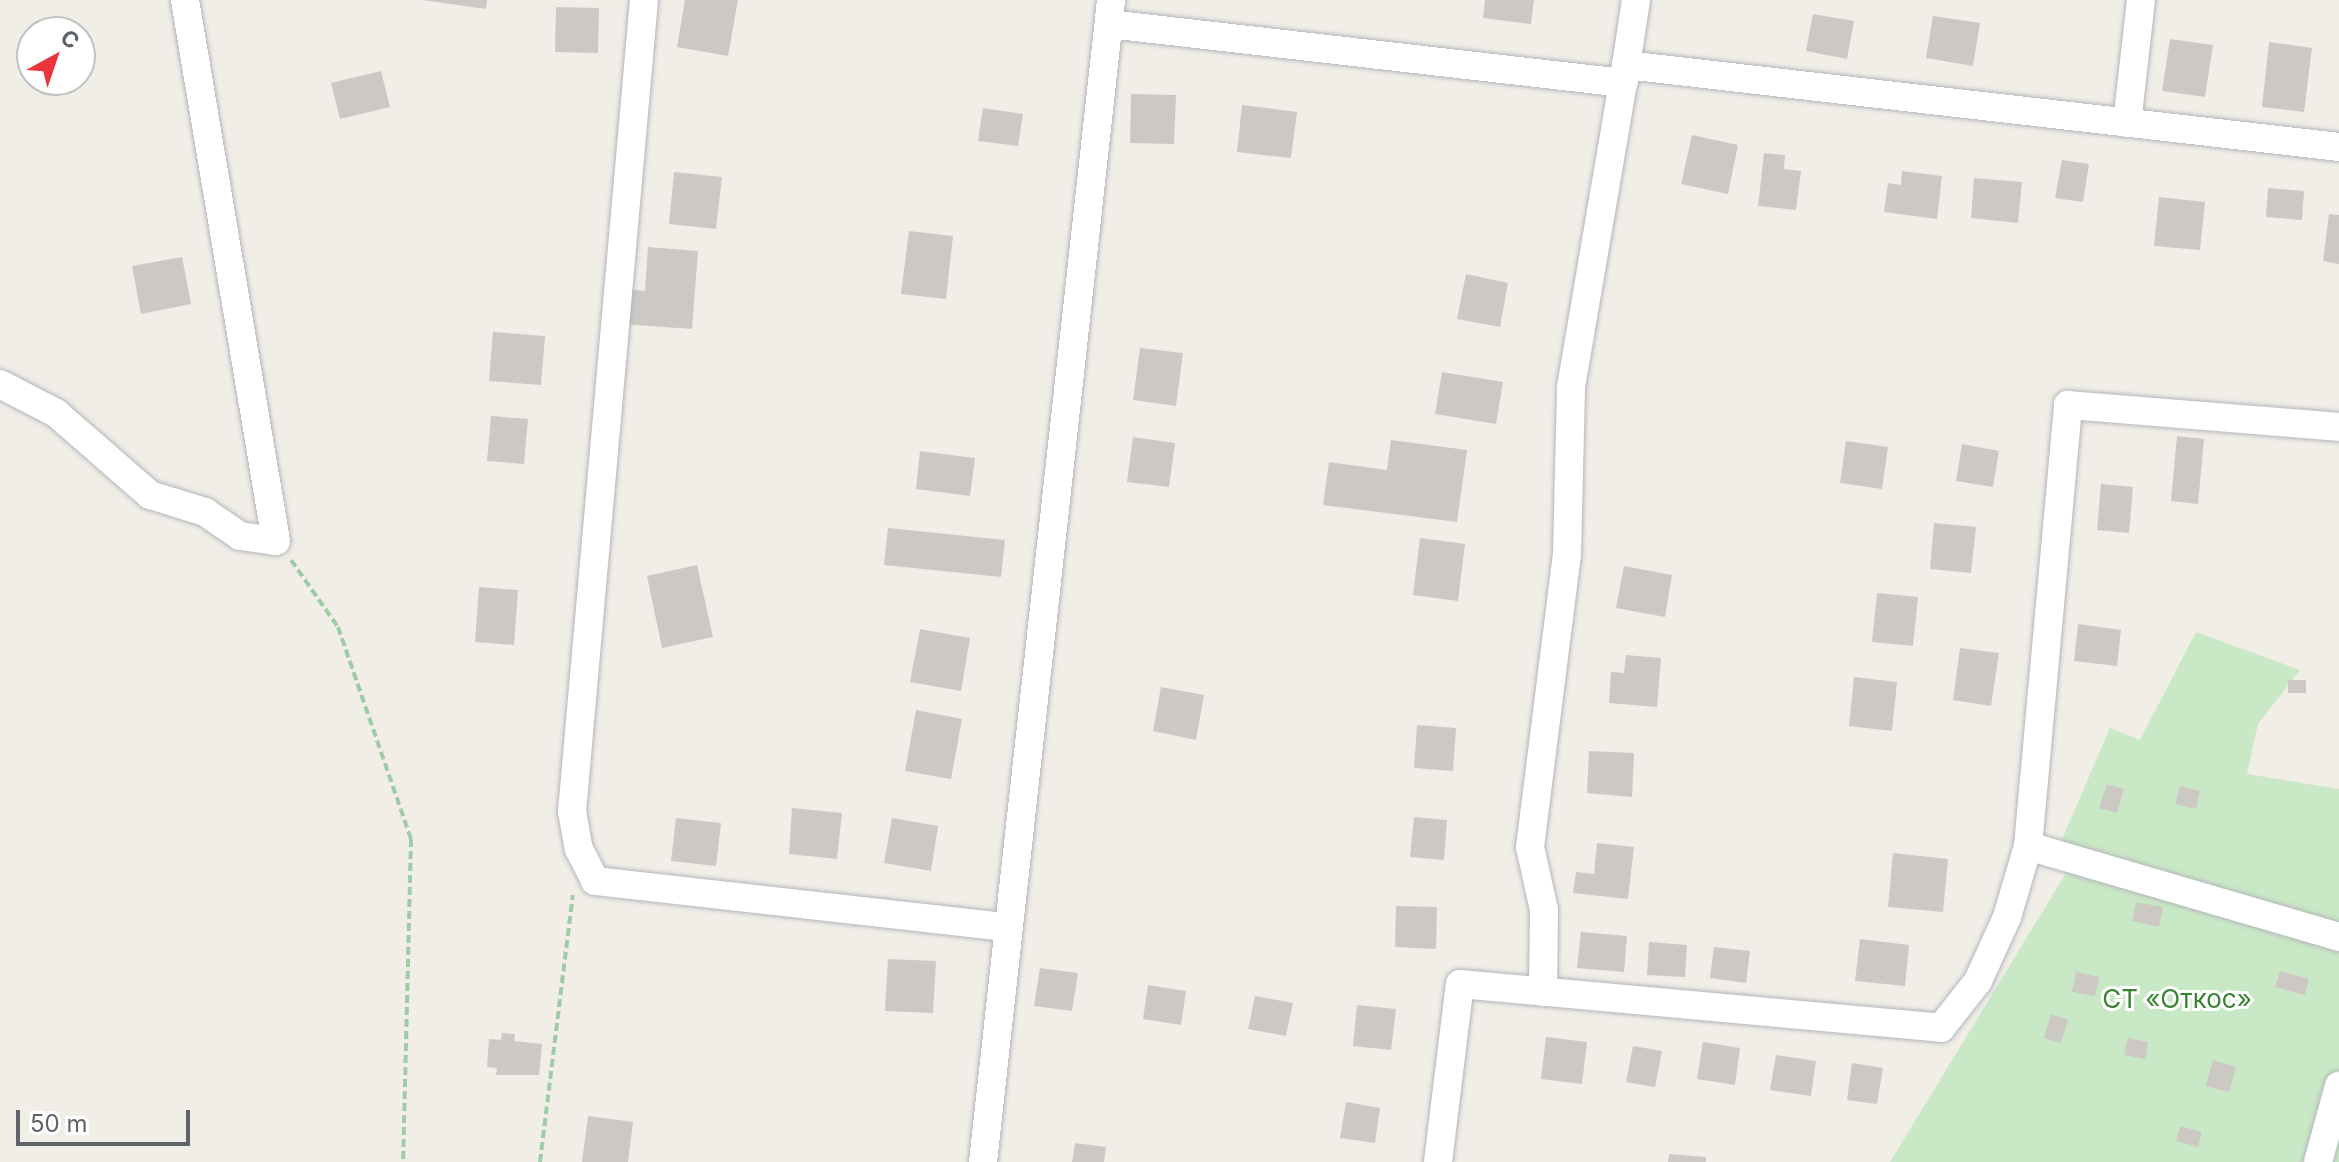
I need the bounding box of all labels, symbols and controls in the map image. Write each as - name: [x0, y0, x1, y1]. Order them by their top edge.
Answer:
- north arrow: [16, 16, 96, 96]
- text: С: [56, 24, 85, 54]
- park label: СТ «Откос»: [2102, 983, 2252, 1015]
- scale bar: [20, 1094, 194, 1144]
- text: 50 m: [30, 1109, 88, 1138]

